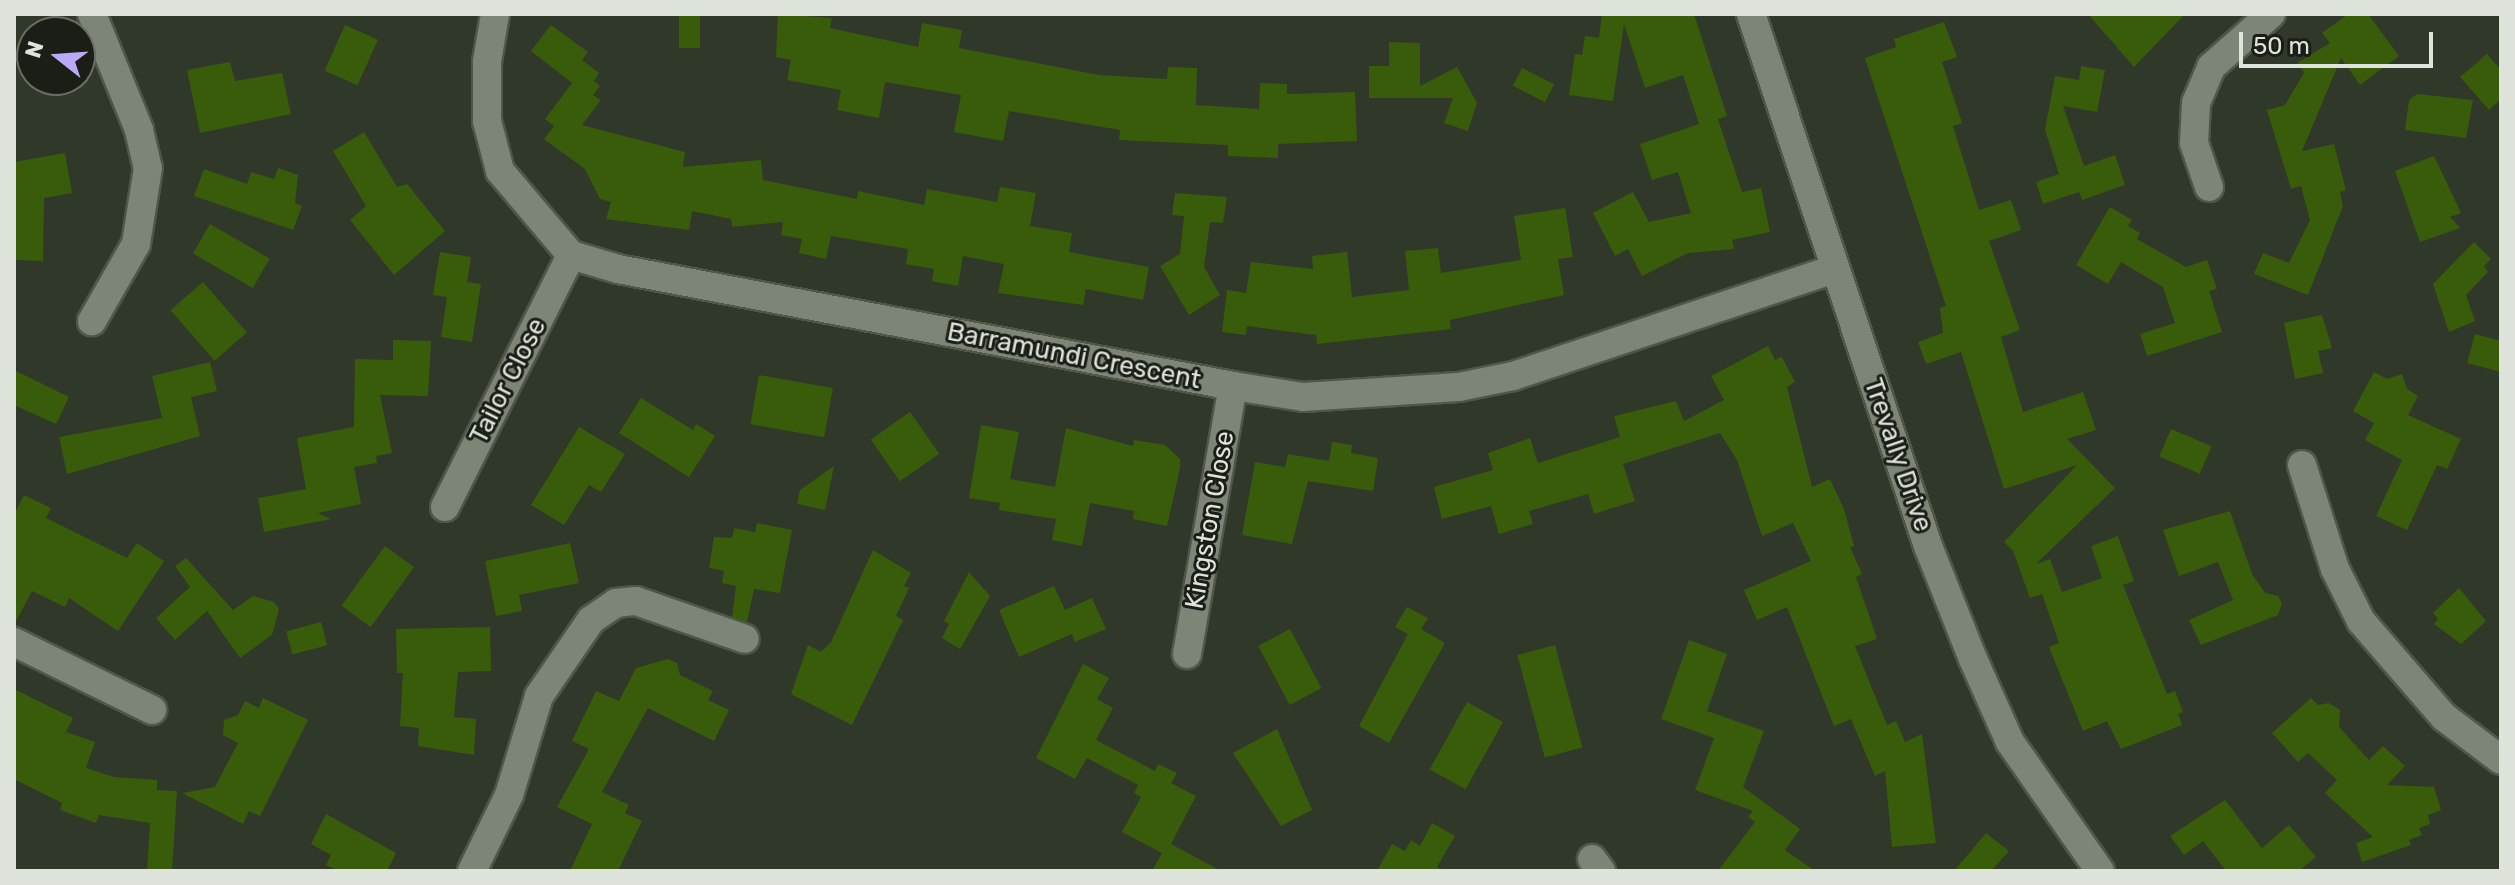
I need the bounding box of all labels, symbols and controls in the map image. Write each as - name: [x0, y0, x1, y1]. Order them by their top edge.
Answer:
- north arrow: [16, 16, 96, 96]
- scale bar: [2243, 16, 2437, 66]
- text: 50 m: [2253, 32, 2310, 60]
- text: N: [19, 38, 50, 61]
- street label: Tailor Close: [463, 313, 553, 449]
- street label: Barramundi Crescent: [945, 316, 1203, 396]
- street label: Trevally Drive: [1857, 374, 1939, 536]
- street label: Kingston Close: [1179, 429, 1241, 611]

